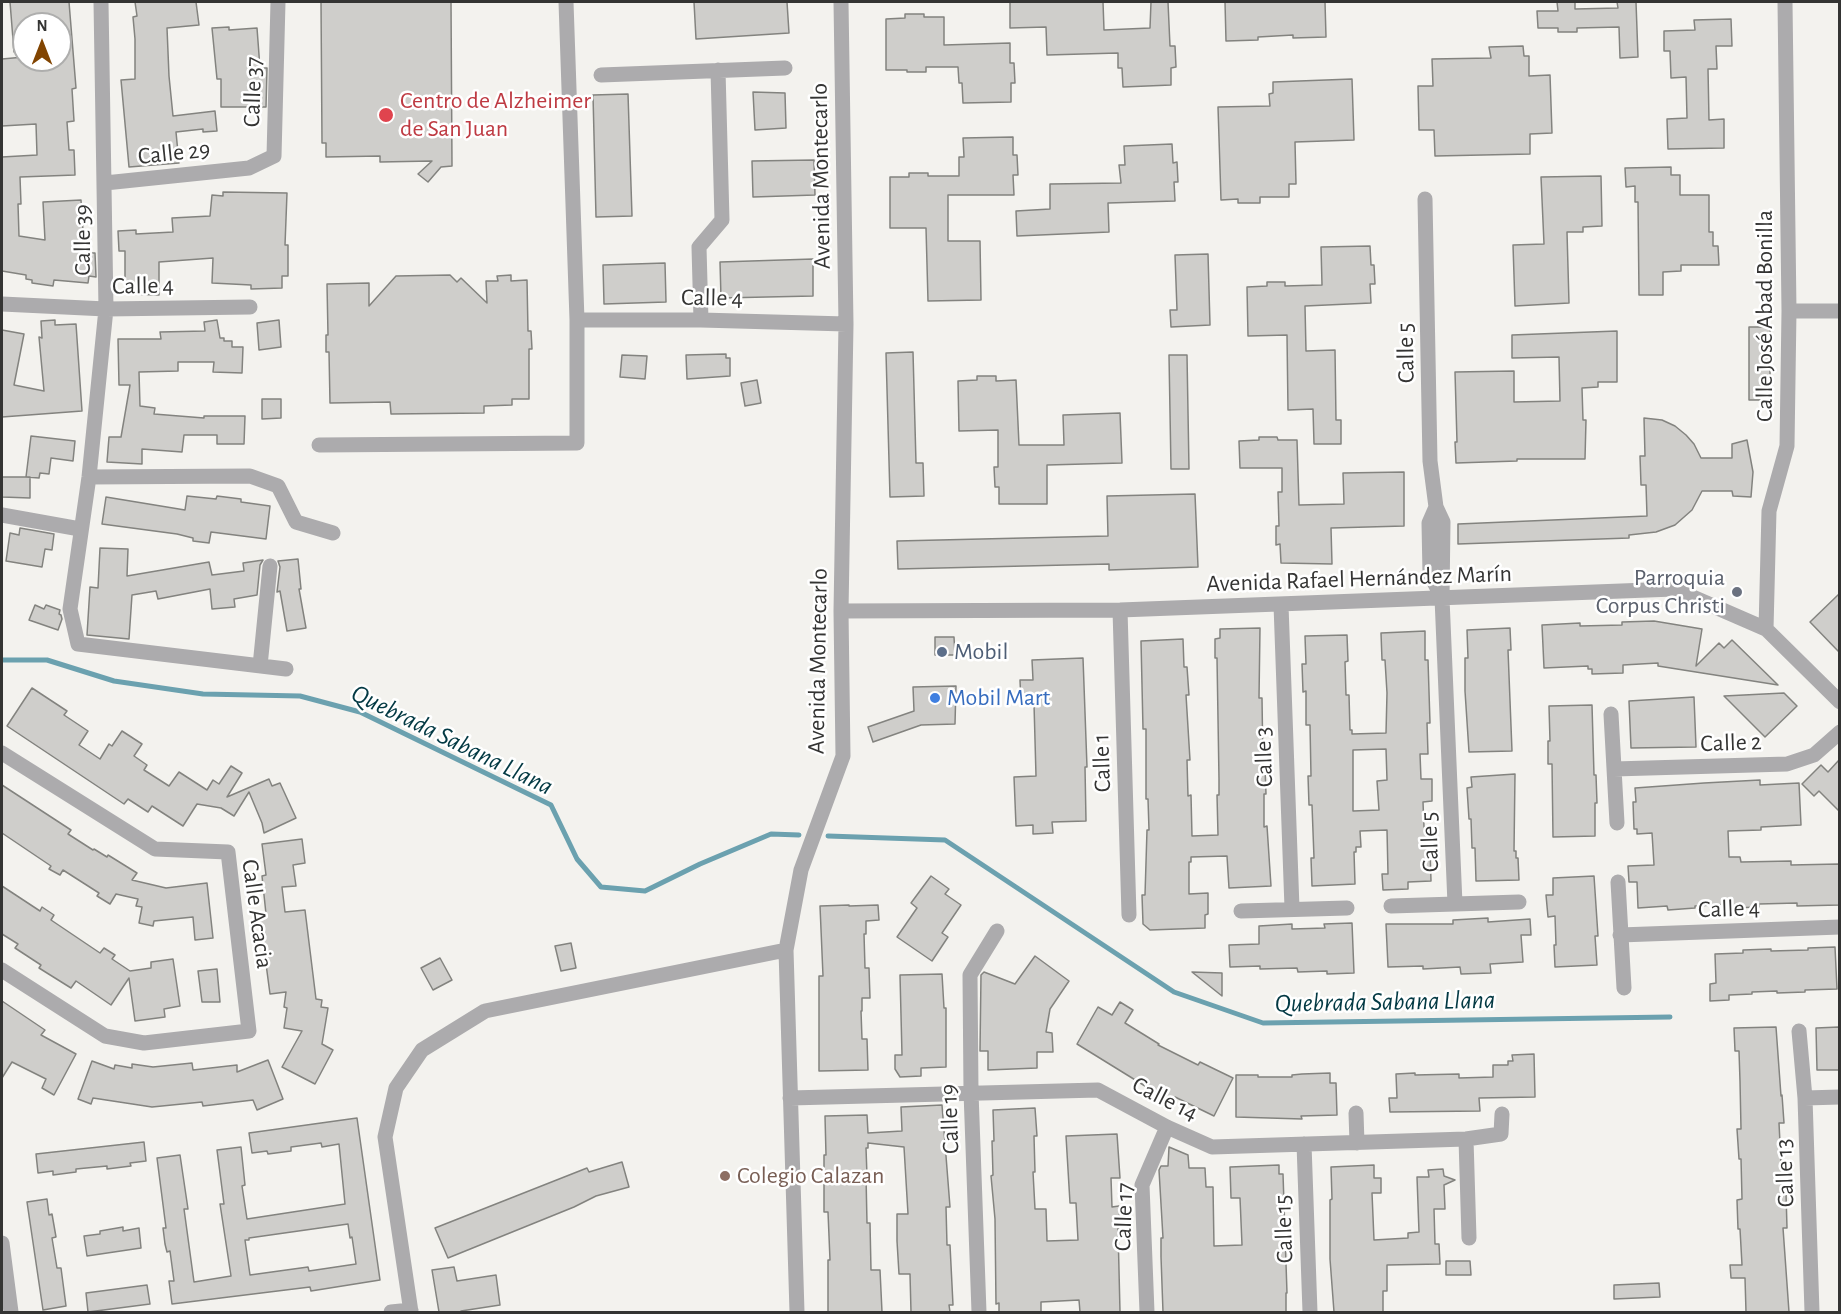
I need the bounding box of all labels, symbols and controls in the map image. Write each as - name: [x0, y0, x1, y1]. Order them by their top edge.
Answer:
- north arrow: [12, 12, 72, 72]
- text: N: [36, 18, 48, 34]
- street label: Calle 37: [237, 56, 269, 128]
- street label: Avenida Montecarlo: [805, 83, 837, 269]
- place label: Centro de Alzheimer de San Juan: [400, 87, 591, 143]
- marker: Centro de Alzheimer de San Juan: [377, 106, 395, 124]
- street label: Calle 29: [136, 135, 212, 171]
- street label: Calle 39: [69, 204, 97, 276]
- street label: Calle José Abad Bonilla: [1751, 210, 1779, 422]
- street label: Calle 4: [112, 271, 174, 301]
- street label: Calle 4: [681, 283, 743, 313]
- street label: Calle 5: [1391, 323, 1421, 383]
- street label: Avenida Rafael Hernández Marín: [1206, 559, 1512, 599]
- place label: Parroquia Corpus Christi: [1596, 564, 1725, 620]
- street label: Avenida Montecarlo: [802, 568, 834, 754]
- marker: Parroquia Corpus Christi: [1730, 585, 1744, 599]
- place label: Mobil: [954, 638, 1008, 666]
- marker: Mobil: [935, 645, 949, 659]
- water label: Quebrada Sabana Llana: [346, 678, 558, 802]
- place label: Mobil Mart: [947, 684, 1050, 712]
- marker: Mobil Mart: [928, 691, 942, 705]
- street label: Calle 3: [1249, 726, 1279, 788]
- street label: Calle 2: [1700, 728, 1762, 758]
- street label: Calle 1: [1087, 733, 1117, 793]
- street label: Calle 5: [1415, 811, 1445, 873]
- street label: Calle Acacia: [235, 857, 279, 971]
- street label: Calle 4: [1698, 894, 1760, 924]
- water label: Quebrada Sabana Llana: [1274, 984, 1496, 1020]
- street label: Calle 14: [1127, 1070, 1203, 1128]
- street label: Calle 19: [934, 1084, 966, 1154]
- street label: Calle 13: [1769, 1138, 1801, 1208]
- place label: Colegio Calazan: [737, 1162, 884, 1190]
- marker: Colegio Calazan: [718, 1169, 732, 1183]
- street label: Calle 17: [1108, 1182, 1140, 1252]
- street label: Calle 15: [1268, 1194, 1300, 1264]

